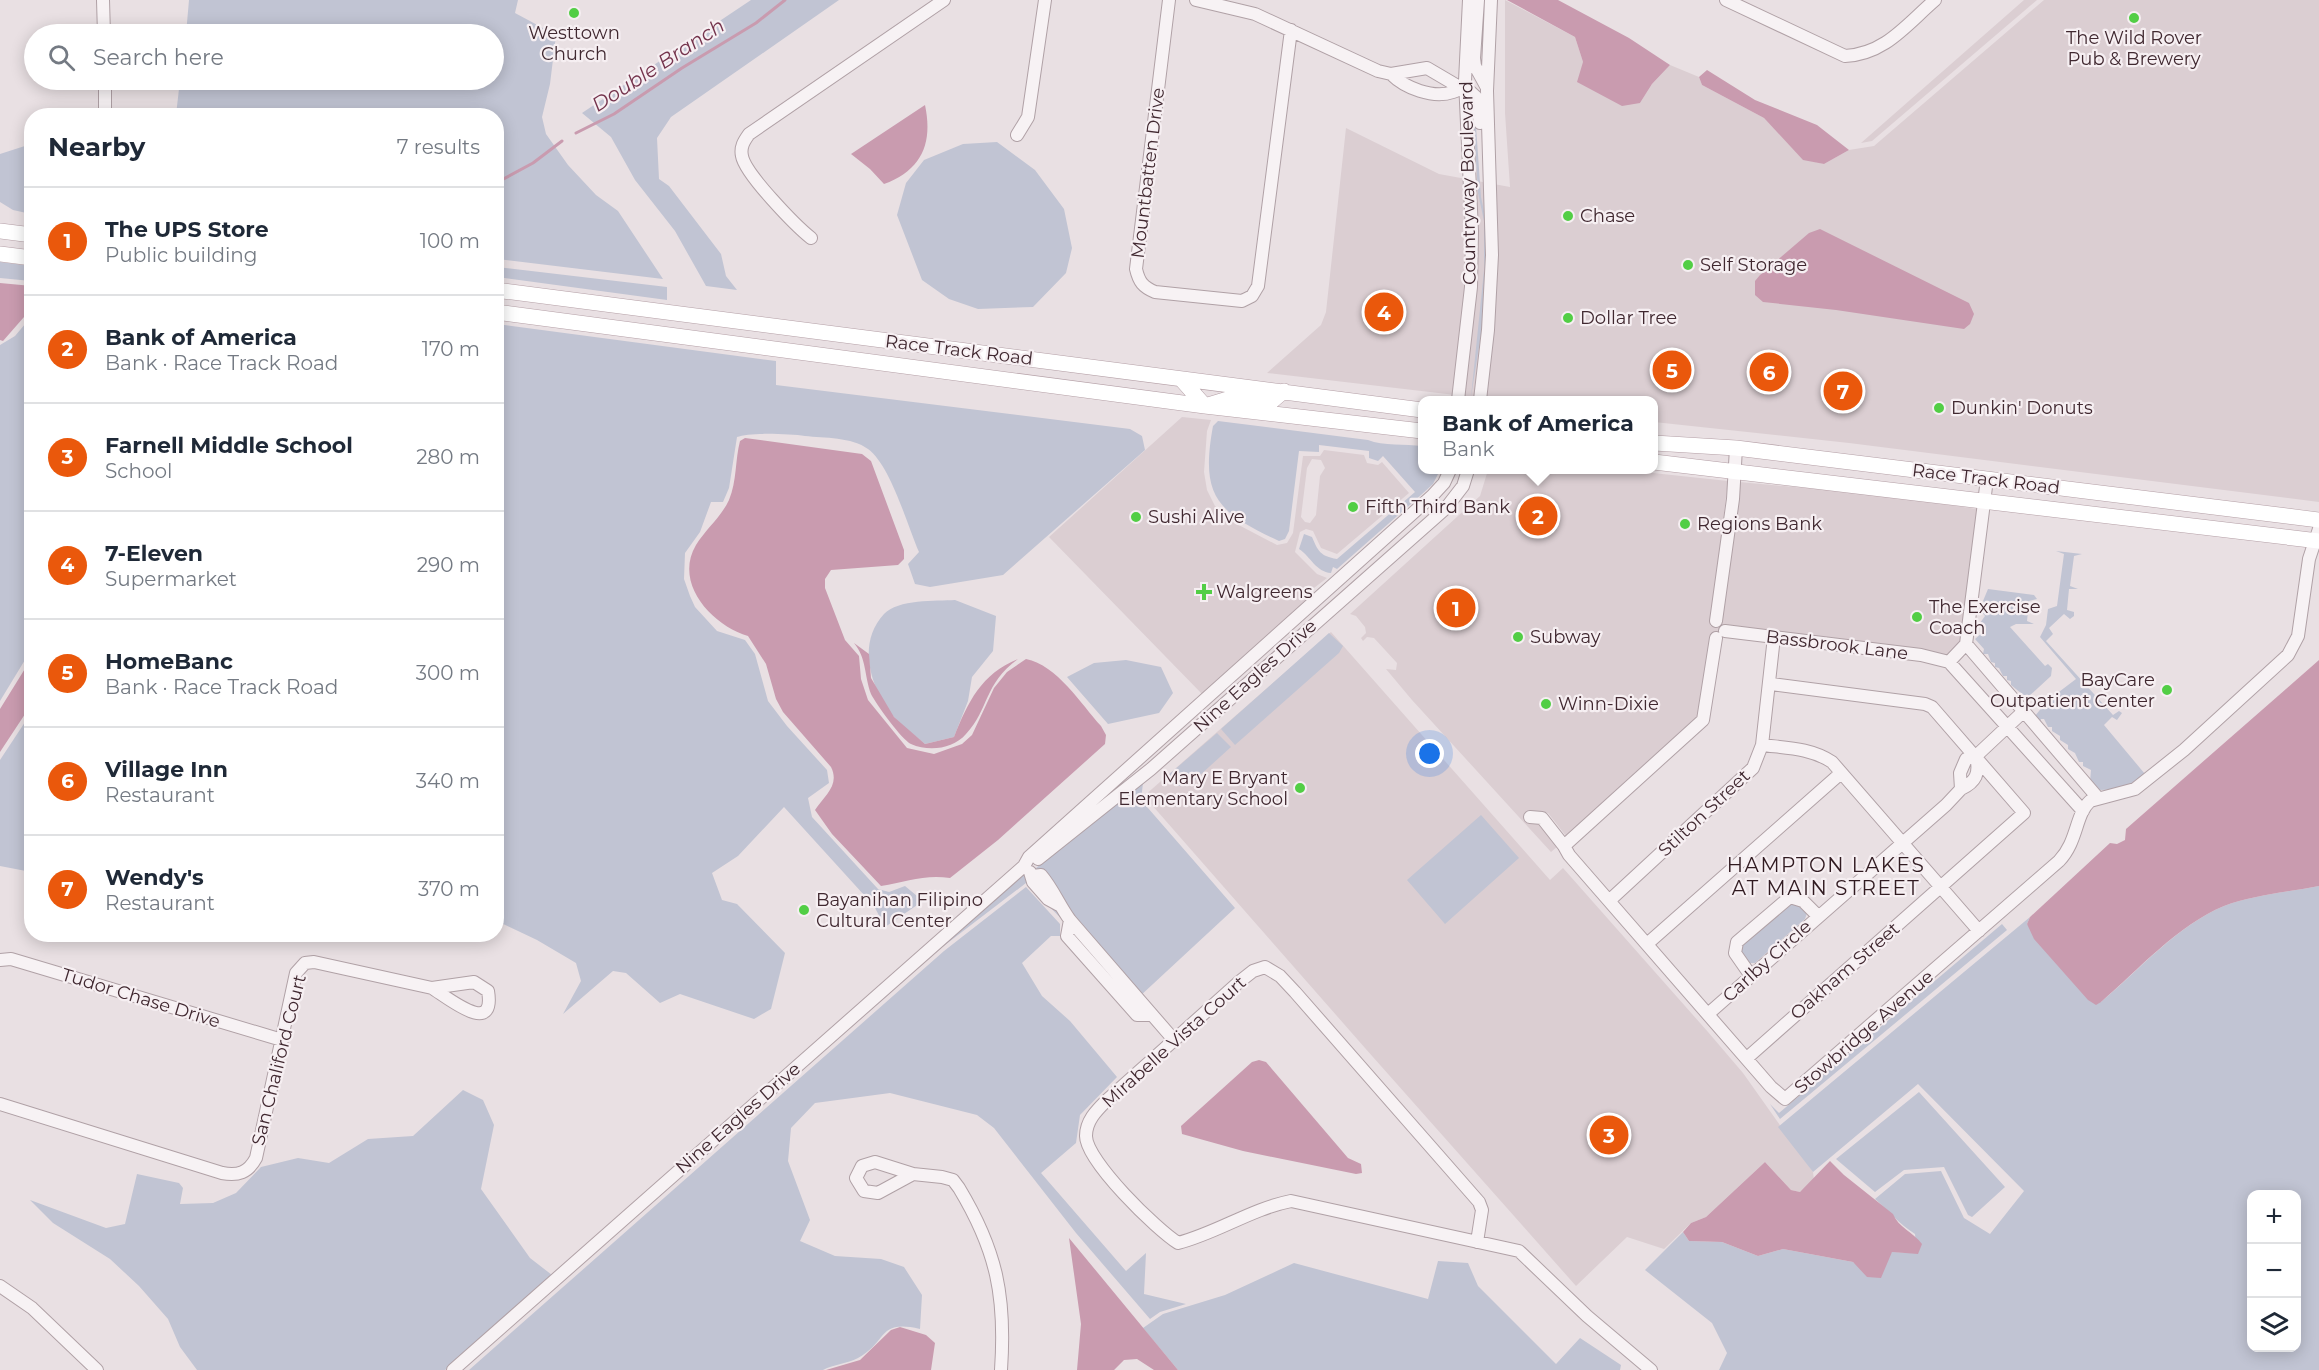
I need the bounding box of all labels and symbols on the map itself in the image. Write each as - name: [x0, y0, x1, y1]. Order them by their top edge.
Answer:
- marker: Westtown Church: [567, 6, 581, 20]
- marker: The Wild Rover Pub & Brewery: [2127, 11, 2141, 25]
- water label: Double Branch: [587, 13, 729, 117]
- place label: Westtown Church: [528, 22, 620, 65]
- place label: The Wild Rover Pub & Brewery: [2066, 27, 2202, 70]
- street label: Countryway Boulevard: [1455, 81, 1481, 285]
- street label: Mountbatten Drive: [1127, 86, 1169, 260]
- place label: Chase: [1580, 205, 1635, 227]
- marker: Chase: [1561, 209, 1575, 223]
- place label: Self Storage: [1700, 254, 1807, 276]
- marker: Self Storage: [1681, 258, 1695, 272]
- pin: 4: [1364, 290, 1404, 334]
- place label: Dollar Tree: [1580, 307, 1677, 329]
- marker: Dollar Tree: [1561, 311, 1575, 325]
- street label: Race Track Road: [884, 330, 1034, 370]
- pin: 5: [1652, 348, 1692, 392]
- pin: 6: [1750, 350, 1788, 394]
- pin: 7: [1824, 368, 1862, 414]
- place label: Dunkin' Donuts: [1951, 397, 2093, 419]
- marker: Dunkin' Donuts: [1932, 401, 1946, 415]
- street label: Race Track Road: [1911, 459, 2061, 499]
- pin: 2: [1518, 494, 1558, 538]
- place label: Fifth Third Bank: [1365, 496, 1510, 518]
- marker: Fifth Third Bank: [1346, 500, 1360, 514]
- place label: Sushi Alive: [1148, 506, 1245, 528]
- marker: Sushi Alive: [1129, 510, 1143, 524]
- place label: Regions Bank: [1697, 513, 1822, 535]
- marker: Regions Bank: [1678, 517, 1692, 531]
- place label: Walgreens: [1216, 581, 1313, 603]
- marker: Walgreens: [1197, 585, 1211, 599]
- pin: 1: [1436, 586, 1476, 630]
- place label: The Exercise Coach: [1929, 596, 2041, 639]
- marker: The Exercise Coach: [1910, 610, 1924, 624]
- street label: Nine Eagles Drive: [1189, 615, 1321, 737]
- street label: Bassbrook Lane: [1765, 625, 1910, 665]
- place label: Subway: [1530, 626, 1601, 648]
- marker: Subway: [1511, 630, 1525, 644]
- place label: BayCare Outpatient Center: [1990, 669, 2155, 712]
- marker: BayCare Outpatient Center: [2160, 683, 2174, 697]
- place label: Winn-Dixie: [1558, 693, 1659, 715]
- marker: Winn-Dixie: [1539, 697, 1553, 711]
- your location: [1415, 739, 1444, 768]
- street label: Stilton Street: [1654, 765, 1754, 861]
- place label: Mary E Bryant Elementary School: [1118, 767, 1288, 810]
- marker: Mary E Bryant Elementary School: [1293, 781, 1307, 795]
- district label: HAMPTON LAKES AT MAIN STREET: [1727, 853, 1925, 900]
- place label: Bayanihan Filipino Cultural Center: [816, 889, 983, 932]
- marker: Bayanihan Filipino Cultural Center: [797, 903, 811, 917]
- street label: Carlby Circle: [1718, 915, 1816, 1007]
- street label: Oakham Street: [1786, 918, 1904, 1024]
- street label: Tudor Chase Drive: [59, 963, 223, 1033]
- street label: Stowbridge Avenue: [1790, 966, 1938, 1098]
- street label: San Chaliford Court: [247, 972, 311, 1148]
- street label: Mirabelle Vista Court: [1097, 972, 1251, 1112]
- street label: Nine Eagles Drive: [671, 1058, 805, 1178]
- pin: 3: [1590, 1112, 1628, 1158]

